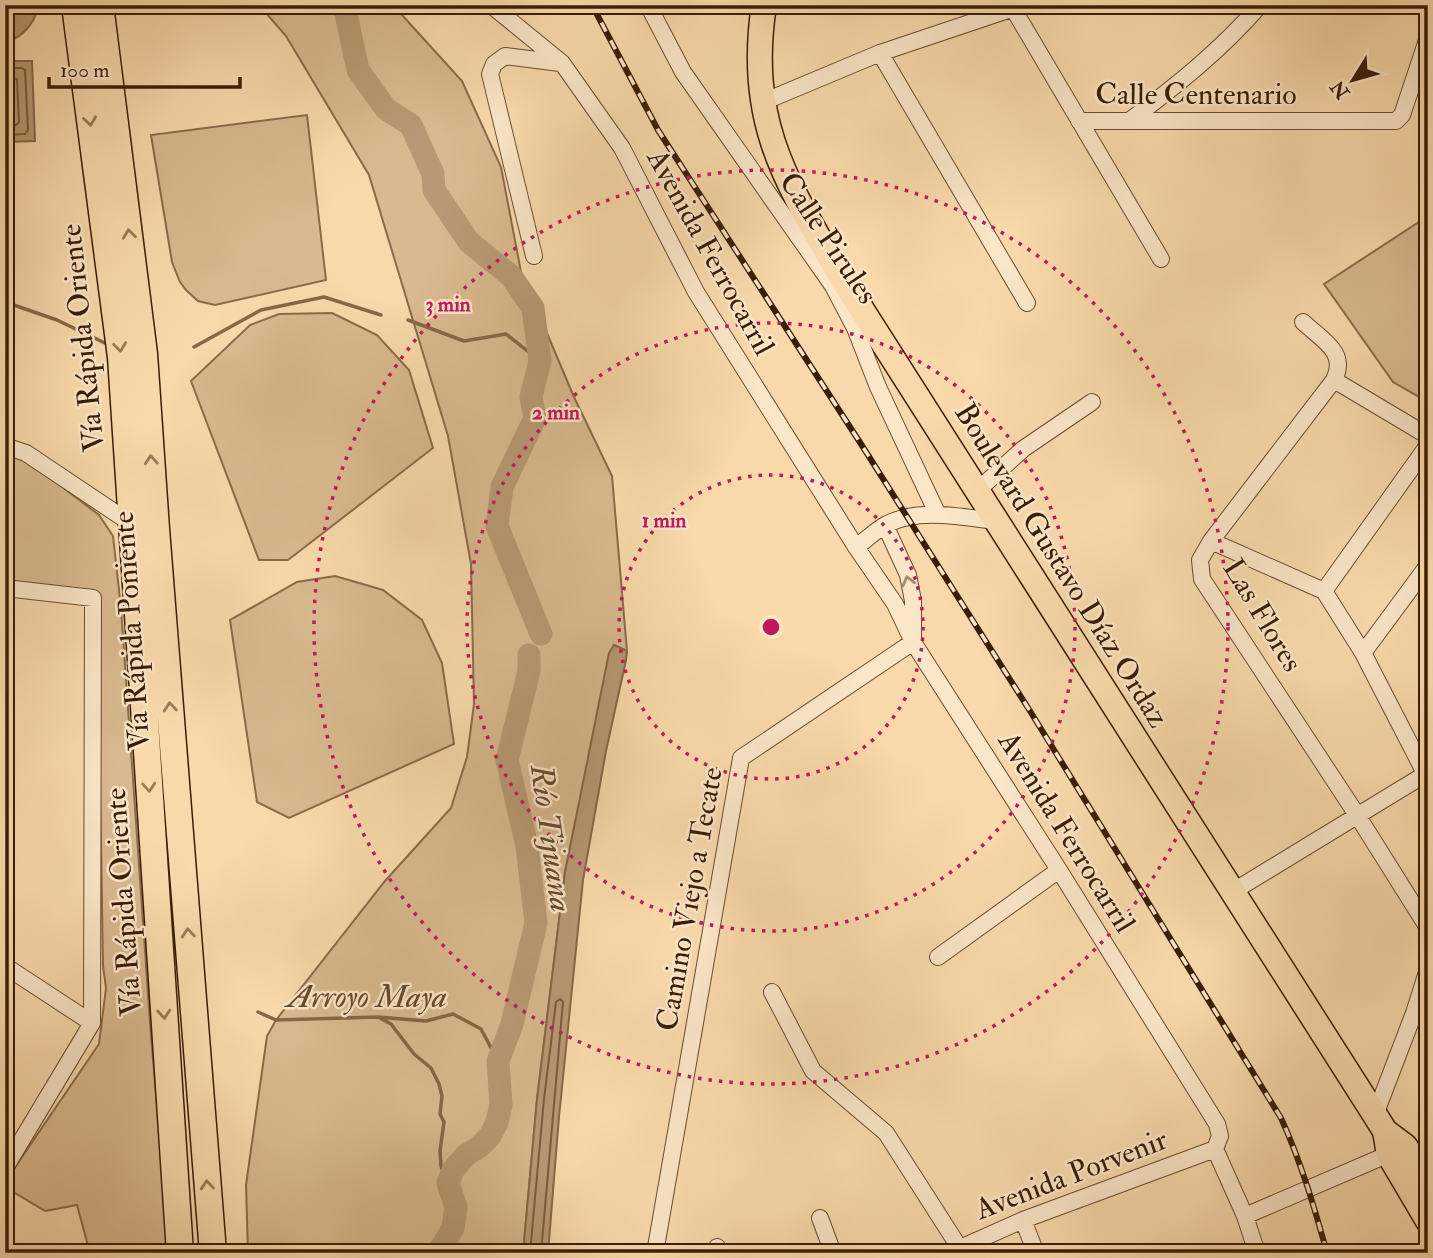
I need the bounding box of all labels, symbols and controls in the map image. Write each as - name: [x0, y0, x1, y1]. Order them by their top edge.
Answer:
- scale bar: [49, 46, 240, 90]
- north arrow: [1318, 46, 1388, 116]
- text: 100 m: [60, 57, 110, 84]
- text: N: [1325, 75, 1356, 104]
- street label: Calle Centenario: [1095, 76, 1297, 113]
- one-way arrow: [83, 116, 98, 127]
- street label: Avenida Ferrocarril: [638, 142, 783, 362]
- street label: Calle Pirules: [771, 165, 886, 311]
- street label: Vía Rápida Oriente: [52, 222, 113, 454]
- one-way arrow: [121, 228, 136, 240]
- text: 3 min: [425, 291, 471, 318]
- one-way arrow: [113, 341, 128, 353]
- street label: Boulevard Gustavo Díaz Ordaz: [946, 396, 1177, 734]
- text: 2 min: [532, 399, 580, 426]
- one-way arrow: [144, 455, 159, 466]
- text: 1 min: [642, 507, 686, 534]
- street label: Vía Rápida Poniente: [105, 510, 158, 752]
- street label: Las Flores: [1214, 552, 1311, 679]
- one-way arrow: [902, 575, 916, 587]
- centre of rings: [759, 615, 783, 639]
- one-way arrow: [163, 701, 178, 712]
- street label: Avenida Ferrocarril: [989, 724, 1143, 940]
- water label: Río Tijuana: [521, 761, 581, 915]
- street label: Camino Viejo a Tecate: [648, 764, 731, 1034]
- one-way arrow: [141, 782, 156, 793]
- street label: Vía Rápida Oriente: [97, 786, 150, 1018]
- one-way arrow: [181, 928, 196, 939]
- water label: Arroyo Maya: [284, 977, 447, 1017]
- one-way arrow: [156, 1009, 171, 1020]
- street label: Avenida Porvenir: [969, 1121, 1172, 1228]
- one-way arrow: [200, 1179, 215, 1190]

